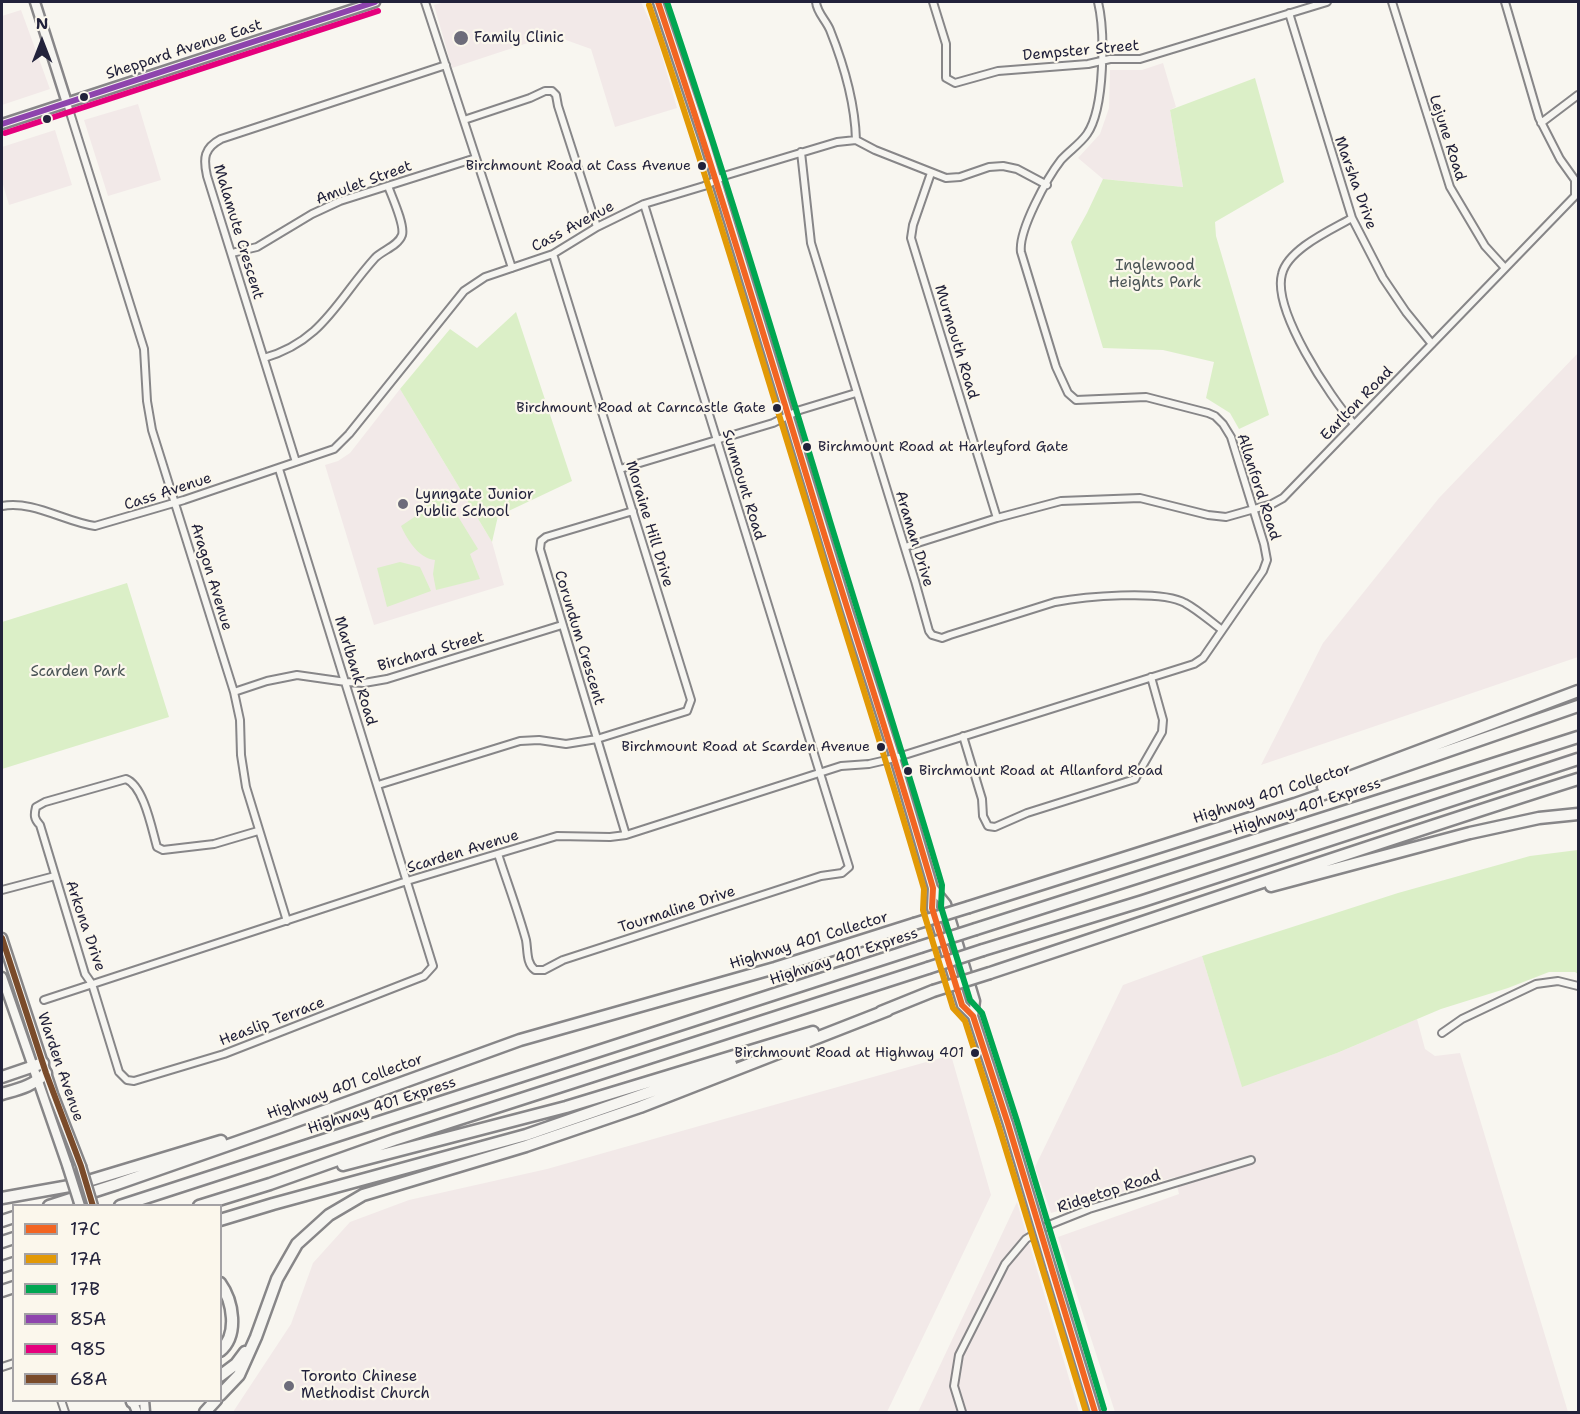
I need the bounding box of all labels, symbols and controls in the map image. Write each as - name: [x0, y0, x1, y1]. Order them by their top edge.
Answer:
- north arrow: [12, 12, 72, 72]
- text: N: [36, 13, 48, 34]
- street label: Sheppard Avenue East: [104, 16, 264, 84]
- marker: Family Clinic: [452, 29, 470, 47]
- place label: Family Clinic: [474, 29, 564, 47]
- street label: Dempster Street: [1022, 37, 1140, 65]
- unlabelled marker: [78, 91, 90, 103]
- street label: Lejune Road: [1425, 93, 1469, 183]
- unlabelled marker: [41, 113, 53, 125]
- street label: Marsha Drive: [1330, 134, 1380, 232]
- street label: Amulet Street: [314, 157, 414, 209]
- place label: Birchmount Road at Cass Avenue: [466, 158, 691, 174]
- marker: Birchmount Road at Cass Avenue: [696, 160, 708, 172]
- street label: Malamute Crescent: [209, 162, 267, 302]
- street label: Cass Avenue: [529, 198, 617, 256]
- park label: Inglewood Heights Park: [1109, 257, 1201, 292]
- street label: Murmouth Road: [930, 283, 982, 401]
- street label: Earlton Road: [1317, 363, 1397, 445]
- place label: Birchmount Road at Carncastle Gate: [516, 400, 766, 416]
- marker: Birchmount Road at Carncastle Gate: [771, 402, 783, 414]
- street label: Sunmount Road: [718, 428, 768, 542]
- street label: Allanford Road: [1232, 431, 1284, 543]
- place label: Birchmount Road at Harleyford Gate: [818, 439, 1069, 455]
- marker: Birchmount Road at Harleyford Gate: [801, 441, 813, 453]
- street label: Moraine Hill Drive: [621, 459, 677, 589]
- street label: Cass Avenue: [122, 469, 214, 515]
- place label: Lynngate Junior Public School: [415, 486, 534, 521]
- street label: Araman Drive: [891, 489, 937, 589]
- marker: Lynngate Junior Public School: [396, 497, 410, 511]
- street label: Aragon Avenue: [186, 521, 236, 633]
- street label: Corundum Crescent: [550, 569, 608, 707]
- street label: Marlbank Road: [330, 614, 380, 728]
- street label: Birchard Street: [376, 628, 486, 676]
- park label: Scarden Park: [30, 663, 126, 681]
- place label: Birchmount Road at Scarden Avenue: [621, 739, 870, 755]
- marker: Birchmount Road at Scarden Avenue: [875, 741, 887, 753]
- street label: Highway 401 Collector: [1191, 760, 1353, 828]
- place label: Birchmount Road at Allanford Road: [919, 763, 1163, 779]
- marker: Birchmount Road at Allanford Road: [902, 765, 914, 777]
- street label: Highway 401 Express: [1231, 774, 1383, 840]
- street label: Scarden Avenue: [405, 826, 521, 878]
- street label: Arkona Drive: [61, 878, 109, 974]
- street label: Tourmaline Drive: [616, 883, 738, 937]
- street label: Highway 401 Collector: [728, 908, 890, 974]
- street label: Highway 401 Express: [768, 924, 920, 990]
- street label: Heaslip Terrace: [217, 994, 327, 1050]
- street label: Warden Avenue: [33, 1010, 87, 1124]
- place label: Birchmount Road at Highway 401: [735, 1045, 964, 1061]
- marker: Birchmount Road at Highway 401: [969, 1047, 981, 1059]
- street label: Highway 401 Collector: [265, 1050, 425, 1124]
- street label: Highway 401 Express: [306, 1073, 458, 1139]
- street label: Ridgetop Road: [1055, 1167, 1163, 1217]
- legend: [12, 1204, 222, 1402]
- text: 17C: [70, 1217, 100, 1241]
- text: 17A: [70, 1247, 102, 1271]
- text: 17B: [70, 1277, 100, 1301]
- text: 85A: [70, 1307, 106, 1331]
- text: 985: [70, 1337, 106, 1361]
- text: 68A: [70, 1367, 108, 1391]
- place label: Toronto Chinese Methodist Church: [301, 1368, 430, 1403]
- marker: Toronto Chinese Methodist Church: [282, 1379, 296, 1393]

